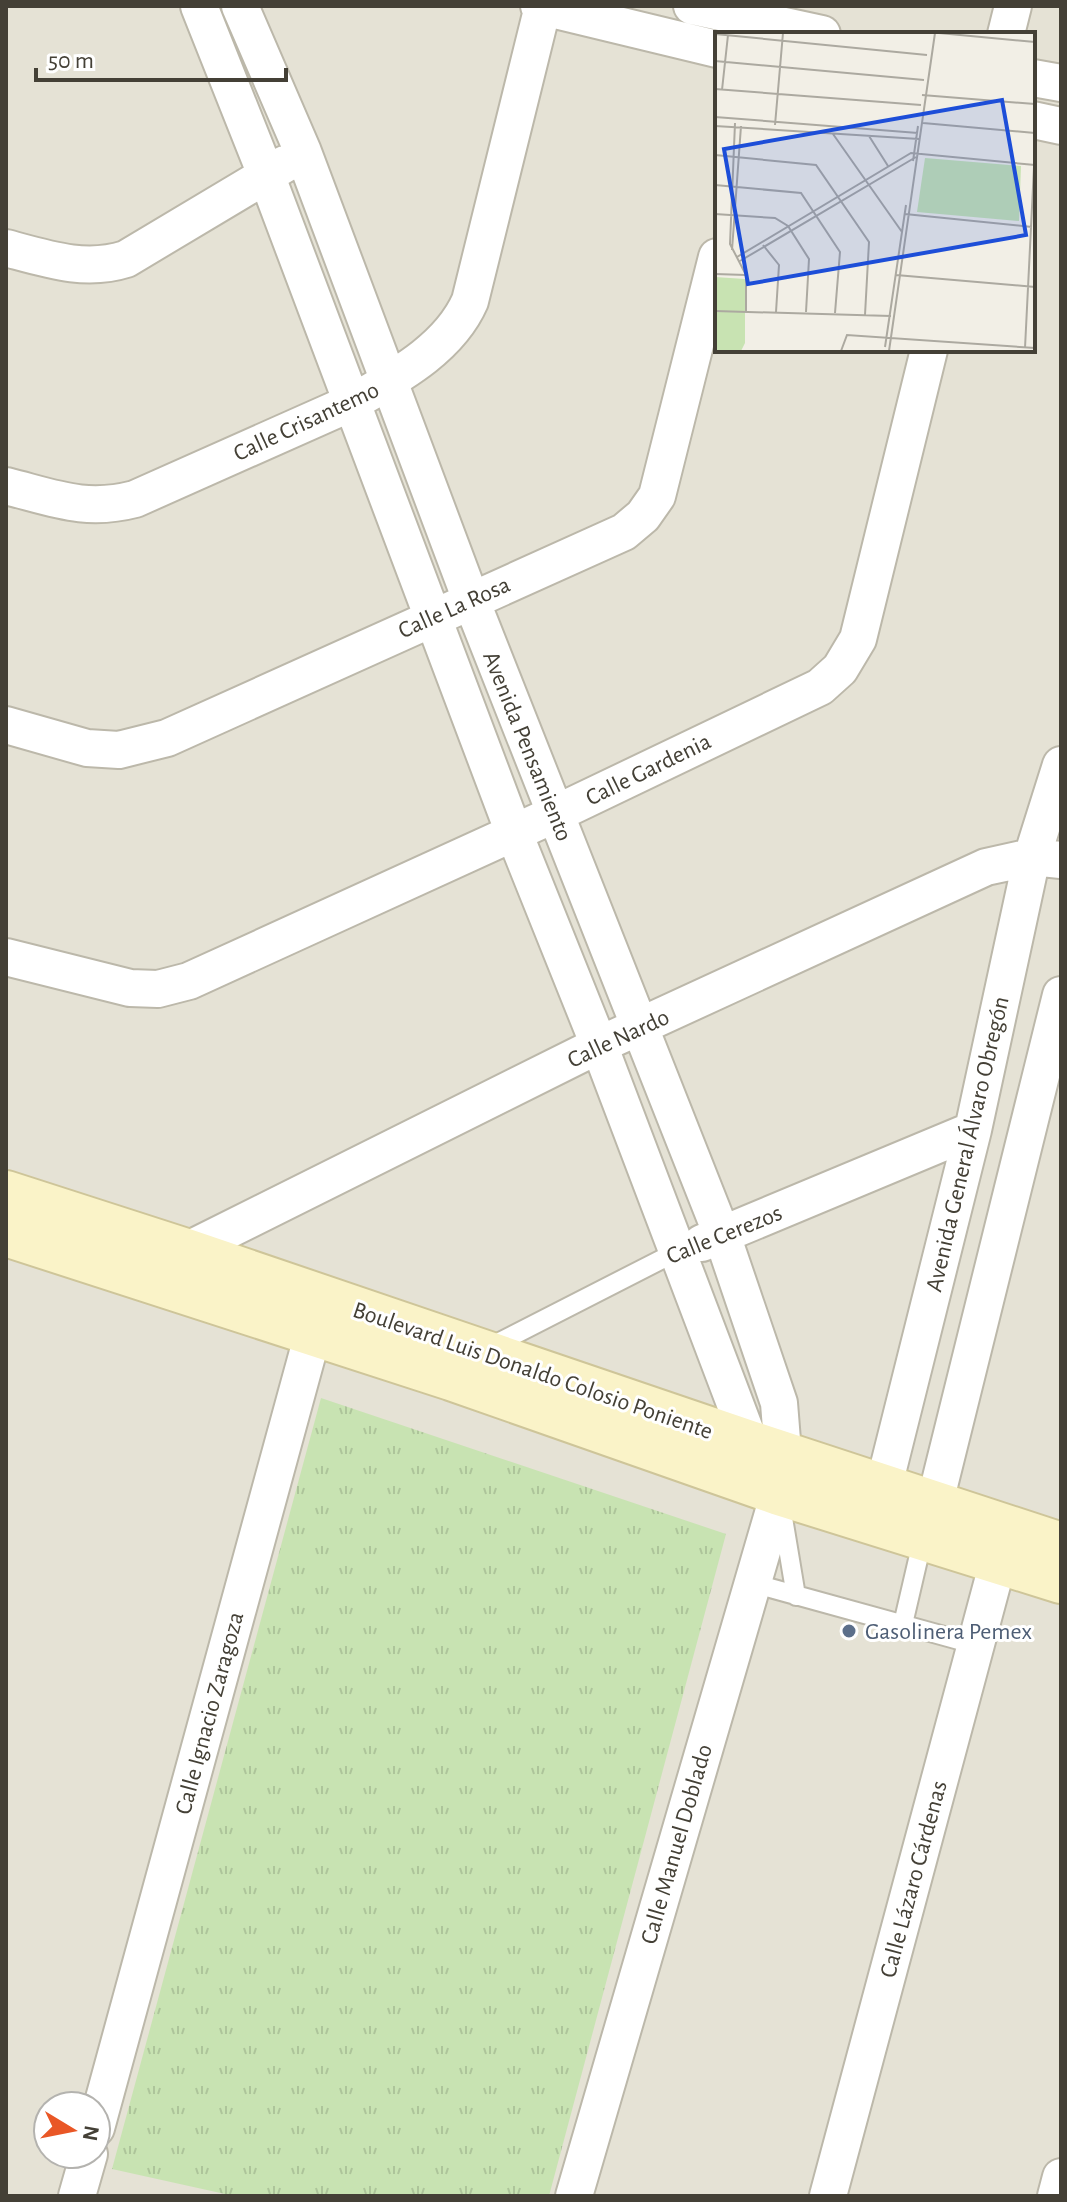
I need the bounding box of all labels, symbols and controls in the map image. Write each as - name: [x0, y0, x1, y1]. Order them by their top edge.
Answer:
- scale bar: [36, 32, 286, 82]
- inset map: [715, 32, 1035, 352]
- text: 50 m: [48, 49, 94, 73]
- street label: Calle Crisantemo: [230, 378, 383, 466]
- street label: Calle La Rosa: [395, 573, 514, 643]
- street label: Avenida Pensamiento: [478, 648, 576, 845]
- street label: Calle Gardenia: [582, 729, 715, 810]
- street label: Avenida General Álvaro Obregón: [920, 994, 1014, 1294]
- street label: Calle Nardo: [564, 1005, 673, 1073]
- street label: Calle Cerezos: [663, 1201, 786, 1269]
- street label: Boulevard Luis Donaldo Colosio Poniente: [350, 1298, 716, 1444]
- street label: Calle Ignacio Zaragoza: [171, 1609, 249, 1817]
- place label: Gasolinera Pemex: [865, 1620, 1032, 1644]
- marker: Gasolinera Pemex: [840, 1622, 858, 1640]
- street label: Calle Manuel Doblado: [637, 1742, 717, 1947]
- street label: Calle Lázaro Cárdenas: [876, 1778, 952, 1980]
- north arrow: [32, 2090, 112, 2170]
- text: N: [79, 2124, 103, 2143]

